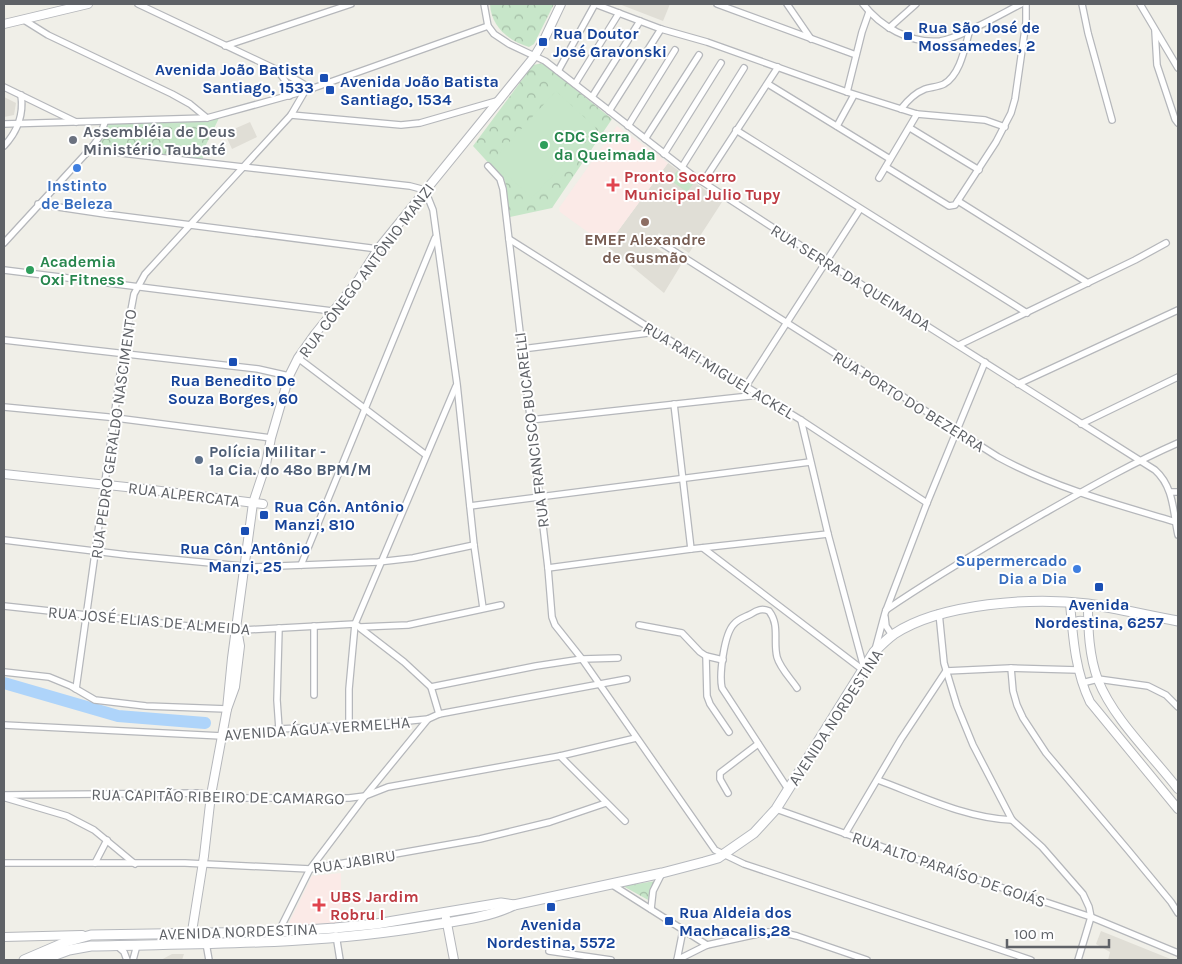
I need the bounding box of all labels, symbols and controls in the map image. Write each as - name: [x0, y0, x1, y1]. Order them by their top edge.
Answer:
- place label: Rua São José de Mossamedes, 2: [918, 18, 1040, 55]
- place label: Rua Doutor José Gravonski: [553, 24, 667, 61]
- marker: Rua São José de Mossamedes, 2: [902, 30, 914, 42]
- marker: Rua Doutor José Gravonski: [537, 36, 549, 48]
- place label: Avenida João Batista Santiago, 1533: [155, 60, 314, 97]
- marker: Avenida João Batista Santiago, 1533: [318, 72, 330, 84]
- place label: Avenida João Batista Santiago, 1534: [340, 72, 499, 109]
- marker: Avenida João Batista Santiago, 1534: [324, 84, 336, 96]
- place label: Assembléia de Deus Ministério Taubaté: [83, 122, 236, 159]
- place label: CDC Serra da Queimada: [554, 127, 656, 164]
- marker: Assembléia de Deus Ministério Taubaté: [67, 134, 79, 146]
- marker: CDC Serra da Queimada: [538, 139, 550, 151]
- marker: Instinto de Beleza: [71, 162, 83, 174]
- place label: Pronto Socorro Municipal Julio Tupy: [624, 167, 780, 204]
- place label: Instinto de Beleza: [41, 176, 113, 213]
- marker: Pronto Socorro Municipal Julio Tupy: [606, 178, 620, 192]
- street label: RUA CÔNEGO ANTÔNIO MANZI: [295, 179, 438, 361]
- marker: EMEF Alexandre de Gusmão: [639, 216, 651, 228]
- street label: RUA SERRA DA QUEIMADA: [767, 220, 934, 334]
- place label: EMEF Alexandre de Gusmão: [584, 230, 706, 267]
- place label: Academia Oxi Fitness: [40, 252, 125, 289]
- marker: Academia Oxi Fitness: [24, 264, 36, 276]
- street label: RUA PEDRO GERALDO NASCIMENTO: [87, 308, 140, 560]
- street label: RUA RAFI MIGUEL ACKEL: [640, 318, 798, 423]
- street label: RUA FRANCISCO BUCARELLI: [510, 331, 553, 529]
- street label: RUA PORTO DO BEZERRA: [829, 347, 988, 456]
- marker: Rua Benedito De Souza Borges, 60: [227, 356, 239, 368]
- place label: Rua Benedito De Souza Borges, 60: [168, 371, 298, 408]
- place label: Polícia Militar - 1ª Cia. do 48º BPM/M: [209, 442, 371, 479]
- marker: Polícia Militar - 1ª Cia. do 48º BPM/M: [193, 454, 205, 466]
- street label: RUA ALPERCATA: [127, 478, 241, 511]
- place label: Rua Côn. Antônio Manzi, 810: [274, 497, 404, 534]
- marker: Rua Côn. Antônio Manzi, 810: [258, 509, 270, 521]
- marker: Rua Côn. Antônio Manzi, 25: [239, 525, 251, 537]
- place label: Rua Côn. Antônio Manzi, 25: [180, 539, 310, 576]
- place label: Supermercado Dia a Dia: [956, 551, 1067, 588]
- marker: Supermercado Dia a Dia: [1071, 563, 1083, 575]
- marker: Avenida Nordestina, 6257: [1093, 581, 1105, 593]
- place label: Avenida Nordestina, 6257: [1034, 595, 1164, 632]
- street label: RUA JOSÉ ELIAS DE ALMEIDA: [47, 602, 251, 639]
- street label: AVENIDA NORDESTINA: [784, 646, 887, 789]
- street label: AVENIDA ÁGUA VERMELHA: [223, 713, 411, 744]
- street label: RUA CAPITÃO RIBEIRO DE CAMARGO: [91, 785, 345, 808]
- street label: RUA ALTO PARAÍSO DE GOIÁS: [850, 827, 1048, 912]
- street label: RUA JABIRU: [311, 846, 397, 877]
- place label: UBS Jardim Robru I: [330, 887, 419, 924]
- marker: UBS Jardim Robru I: [312, 898, 326, 912]
- marker: Avenida Nordestina, 5572: [545, 901, 557, 913]
- place label: Rua Aldeia dos Machacalis,28: [679, 903, 792, 940]
- place label: Avenida Nordestina, 5572: [487, 915, 615, 952]
- marker: Rua Aldeia dos Machacalis,28: [663, 915, 675, 927]
- scale bar: [1007, 916, 1110, 948]
- street label: AVENIDA NORDESTINA: [158, 919, 318, 944]
- text: 100 m: [1014, 925, 1054, 943]

